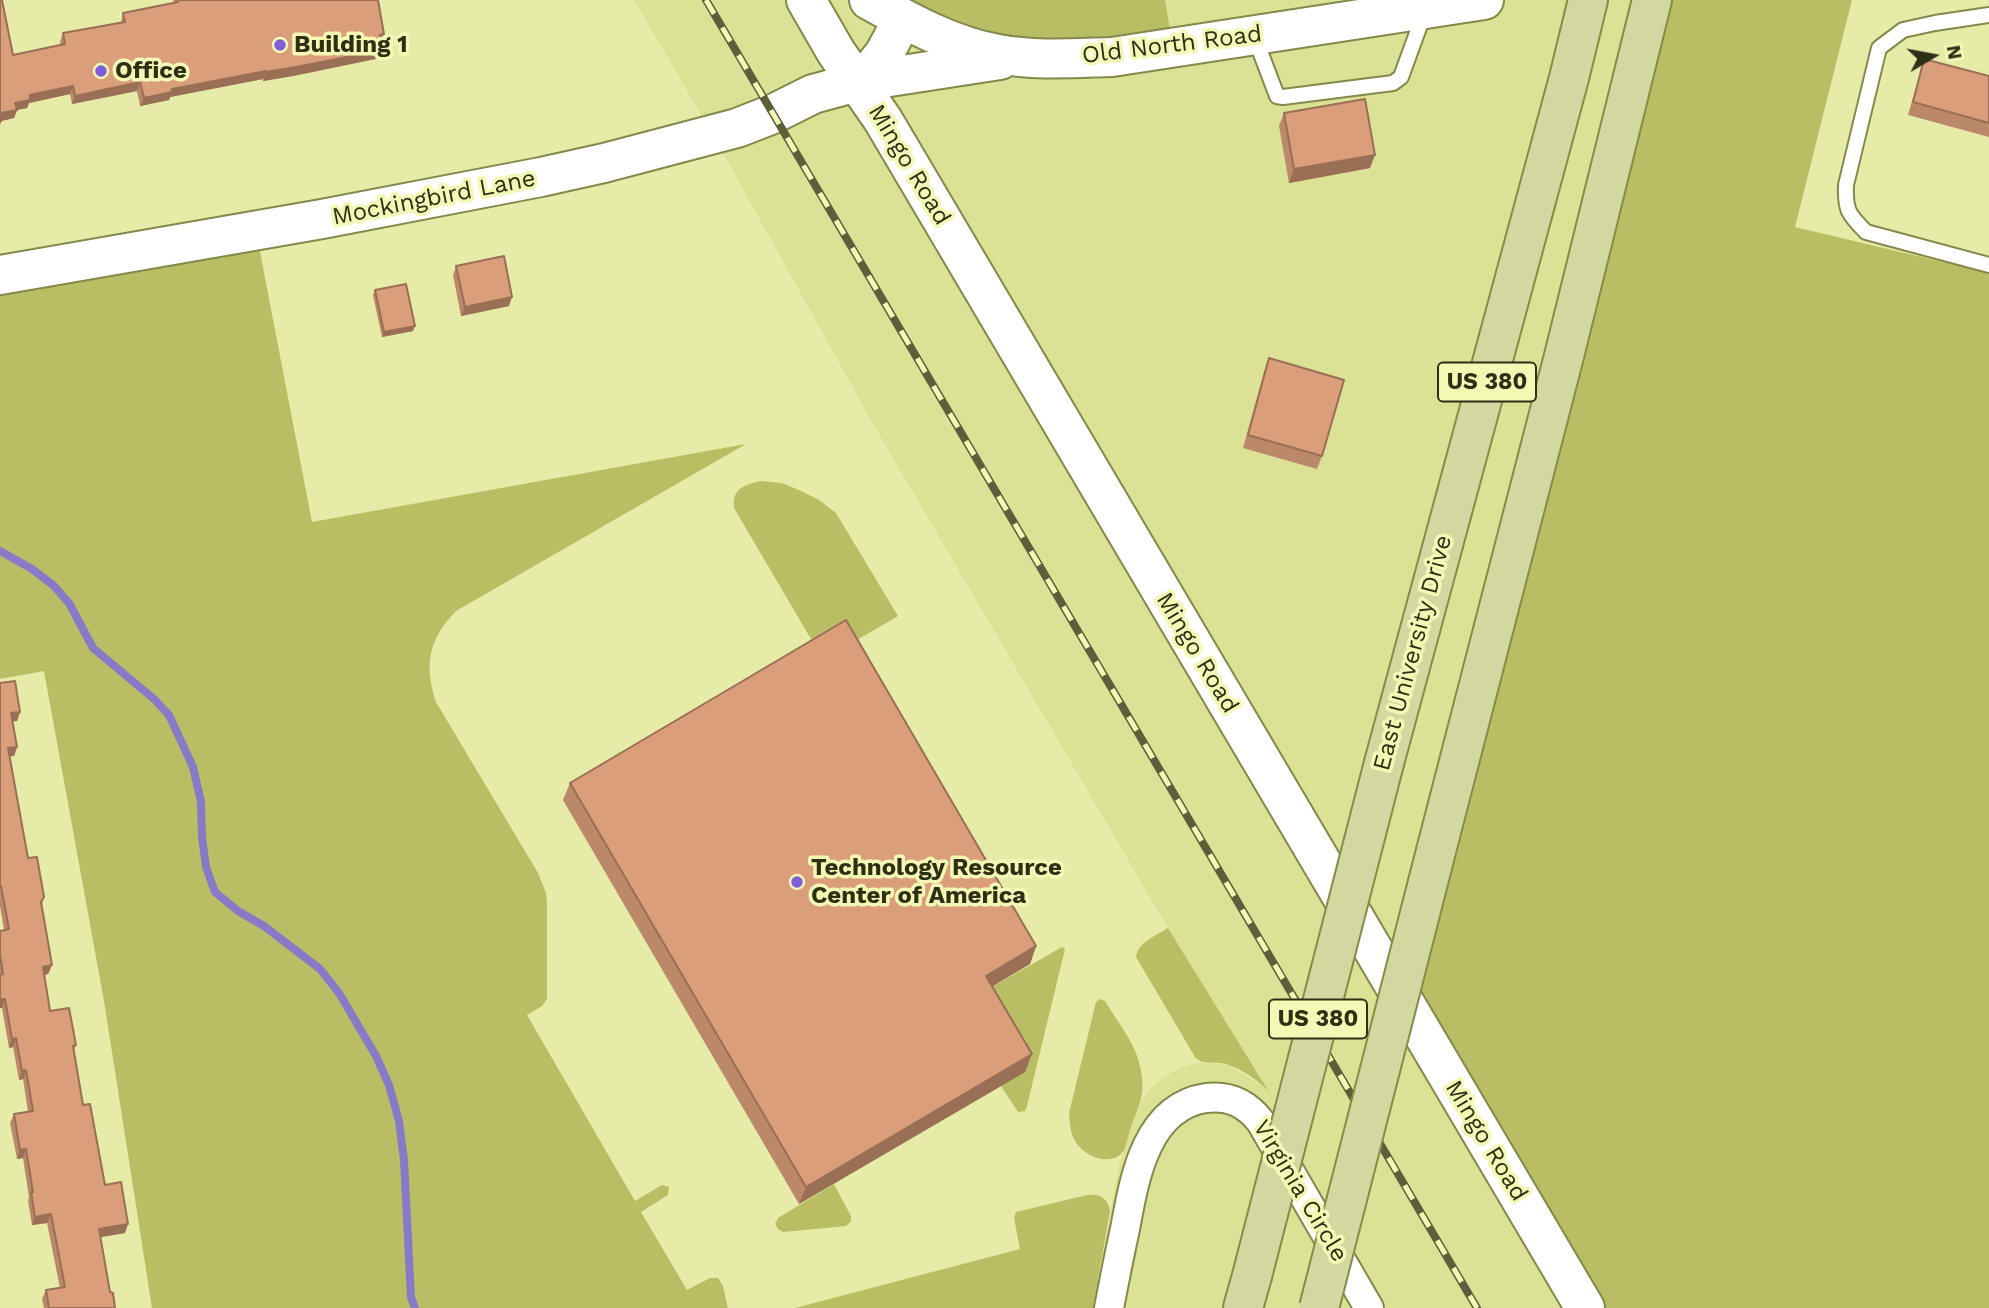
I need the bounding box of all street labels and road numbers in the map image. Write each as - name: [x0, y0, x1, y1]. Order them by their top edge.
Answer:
- street label: Old North Road: [1080, 20, 1264, 70]
- street label: Mingo Road: [862, 99, 956, 231]
- street label: Mockingbird Lane: [330, 164, 538, 232]
- road number: US 380: [1438, 362, 1536, 402]
- street label: East University Drive: [1368, 532, 1458, 774]
- street label: Mingo Road: [1150, 587, 1244, 719]
- road number: US 380: [1269, 1000, 1367, 1038]
- street label: Mingo Road: [1439, 1075, 1533, 1207]
- street label: Virginia Circle: [1246, 1115, 1354, 1267]

